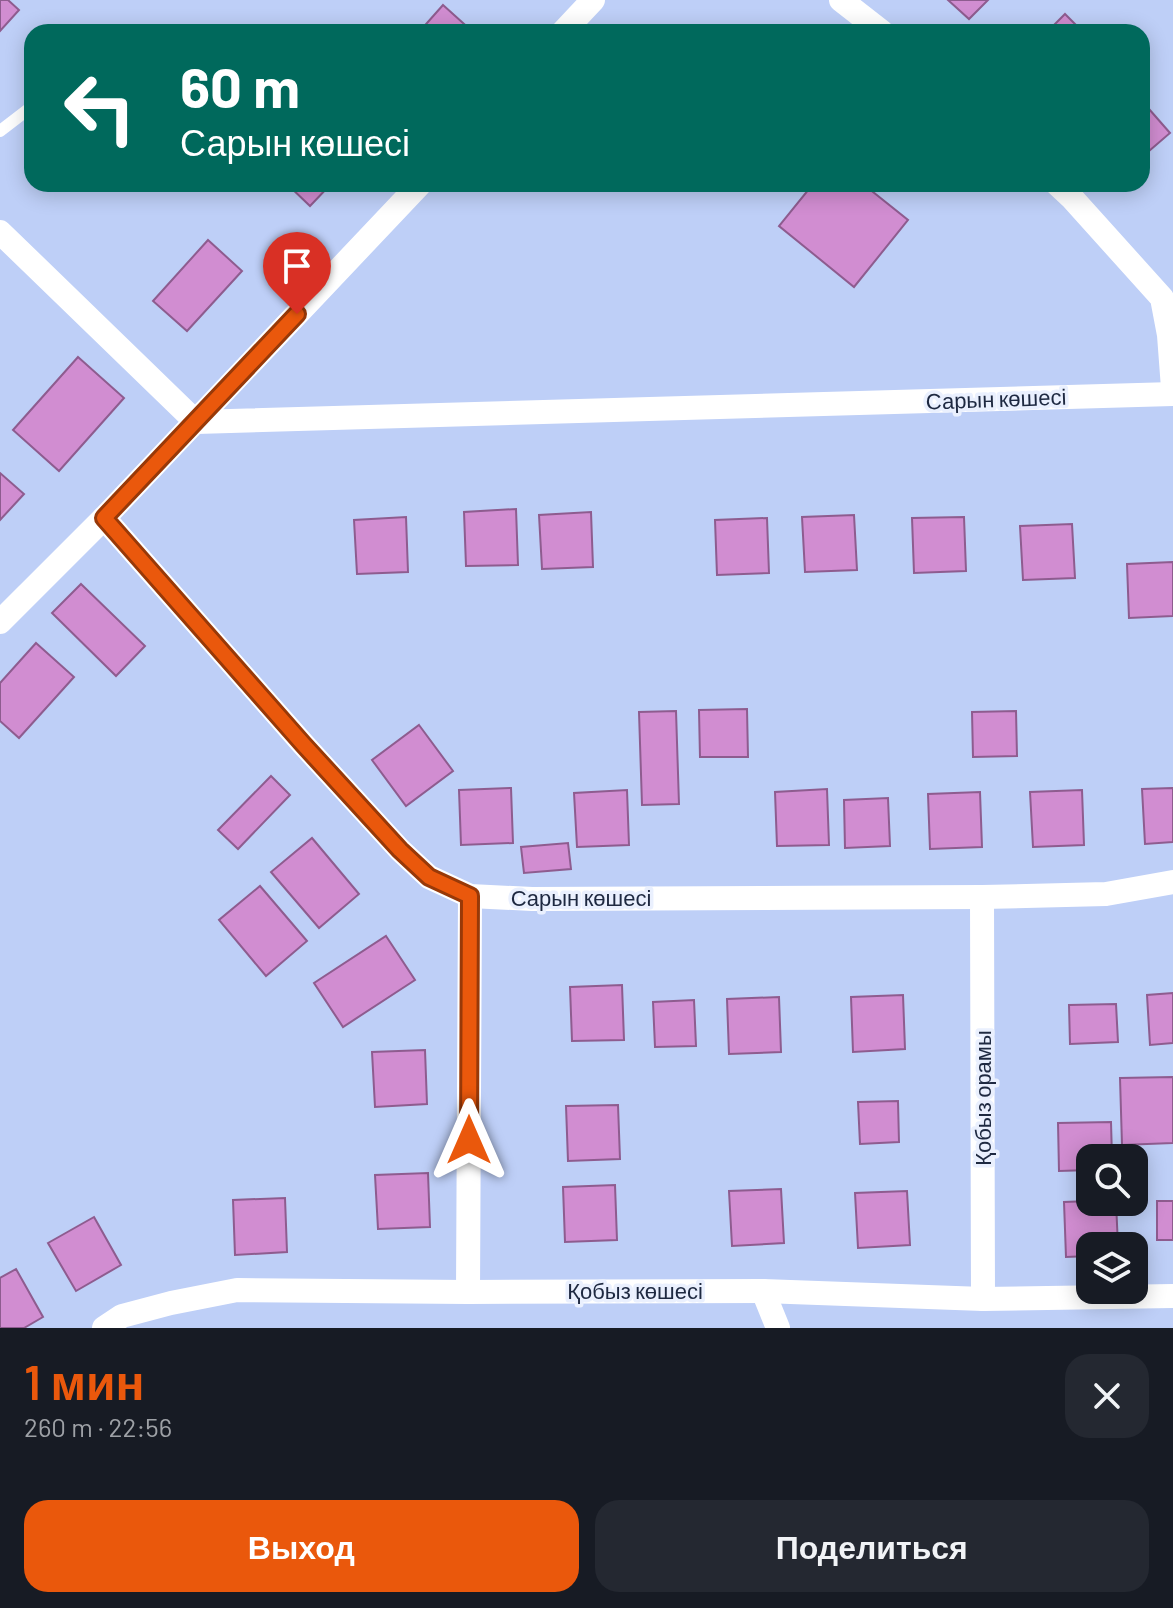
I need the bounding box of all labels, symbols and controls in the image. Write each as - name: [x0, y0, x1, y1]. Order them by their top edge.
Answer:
- text: 60 m: [180, 52, 300, 119]
- icon: left: [48, 56, 152, 160]
- text: Сарын көшесі: [180, 120, 410, 163]
- pin: [263, 232, 331, 314]
- icon: arrive: [275, 244, 319, 288]
- street label: Сарын көшесі: [925, 383, 1067, 414]
- street label: Сарын көшесі: [511, 884, 651, 911]
- street label: Қобыз орамы: [969, 1030, 996, 1166]
- position arrow: [427, 1098, 511, 1182]
- map controls: [1076, 1144, 1148, 1304]
- button: search: [1076, 1144, 1148, 1216]
- button: layers: [1076, 1232, 1148, 1304]
- street label: Қобыз көшесі: [567, 1277, 703, 1304]
- text: 1 мин: [24, 1352, 145, 1410]
- button: close: [1065, 1354, 1149, 1438]
- text: 260 m · 22:56: [24, 1411, 172, 1442]
- button: Выход: [24, 1500, 579, 1592]
- button: Поделиться: [595, 1500, 1149, 1592]

